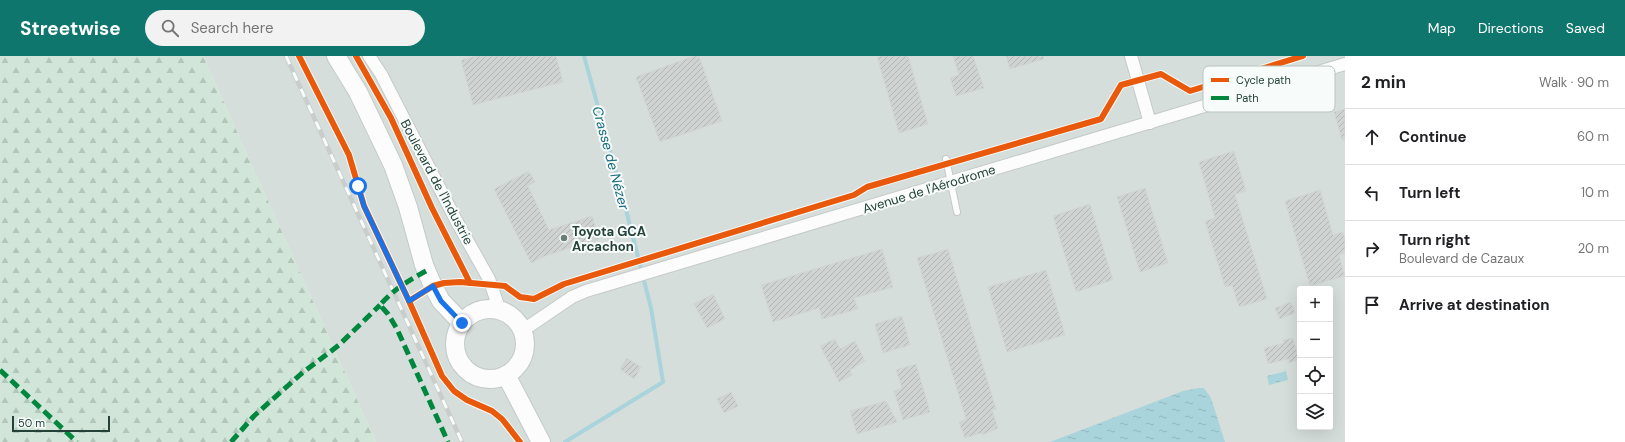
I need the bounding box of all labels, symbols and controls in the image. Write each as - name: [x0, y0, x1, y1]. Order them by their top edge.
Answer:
- search box: [145, 10, 425, 46]
- text: Streetwise: [20, 16, 121, 41]
- icon: search: [159, 17, 181, 39]
- text: Search here: [191, 18, 273, 38]
- text: Map: [1428, 19, 1456, 37]
- text: Directions: [1478, 19, 1544, 37]
- text: Saved: [1566, 19, 1605, 37]
- legend: [1203, 66, 1335, 112]
- text: 2 min: [1361, 71, 1406, 93]
- text: Cycle path: [1236, 73, 1291, 87]
- text: Walk · 90 m: [1539, 74, 1609, 91]
- text: Path: [1236, 91, 1259, 105]
- water label: Crasse de Nézer: [588, 104, 634, 213]
- street label: Boulevard de l'Industrie: [397, 116, 477, 248]
- icon: ahead: [1361, 126, 1383, 148]
- text: Continue: [1399, 127, 1467, 147]
- text: 60 m: [1577, 128, 1609, 145]
- street label: Avenue de l'Aérodrome: [860, 161, 998, 217]
- route start: [349, 177, 367, 195]
- icon: left: [1361, 182, 1383, 204]
- text: Turn left: [1399, 183, 1460, 203]
- text: 10 m: [1581, 184, 1609, 201]
- place label: Toyota GCA Arcachon: [572, 223, 646, 255]
- text: Turn right: [1399, 230, 1470, 250]
- marker: Toyota GCA Arcachon: [559, 233, 569, 243]
- icon: right: [1361, 238, 1383, 260]
- text: 20 m: [1578, 240, 1609, 257]
- text: Boulevard de Cazaux: [1399, 250, 1524, 267]
- map controls: [1297, 286, 1333, 430]
- button: +: [1297, 286, 1333, 322]
- icon: arrive: [1361, 294, 1383, 316]
- text: Arrive at destination: [1399, 295, 1550, 315]
- route end: [453, 314, 471, 332]
- button: −: [1297, 322, 1333, 358]
- button: locate: [1297, 358, 1333, 394]
- button: layers: [1297, 394, 1333, 430]
- scale bar: [12, 414, 110, 433]
- text: 50 m: [18, 416, 45, 430]

